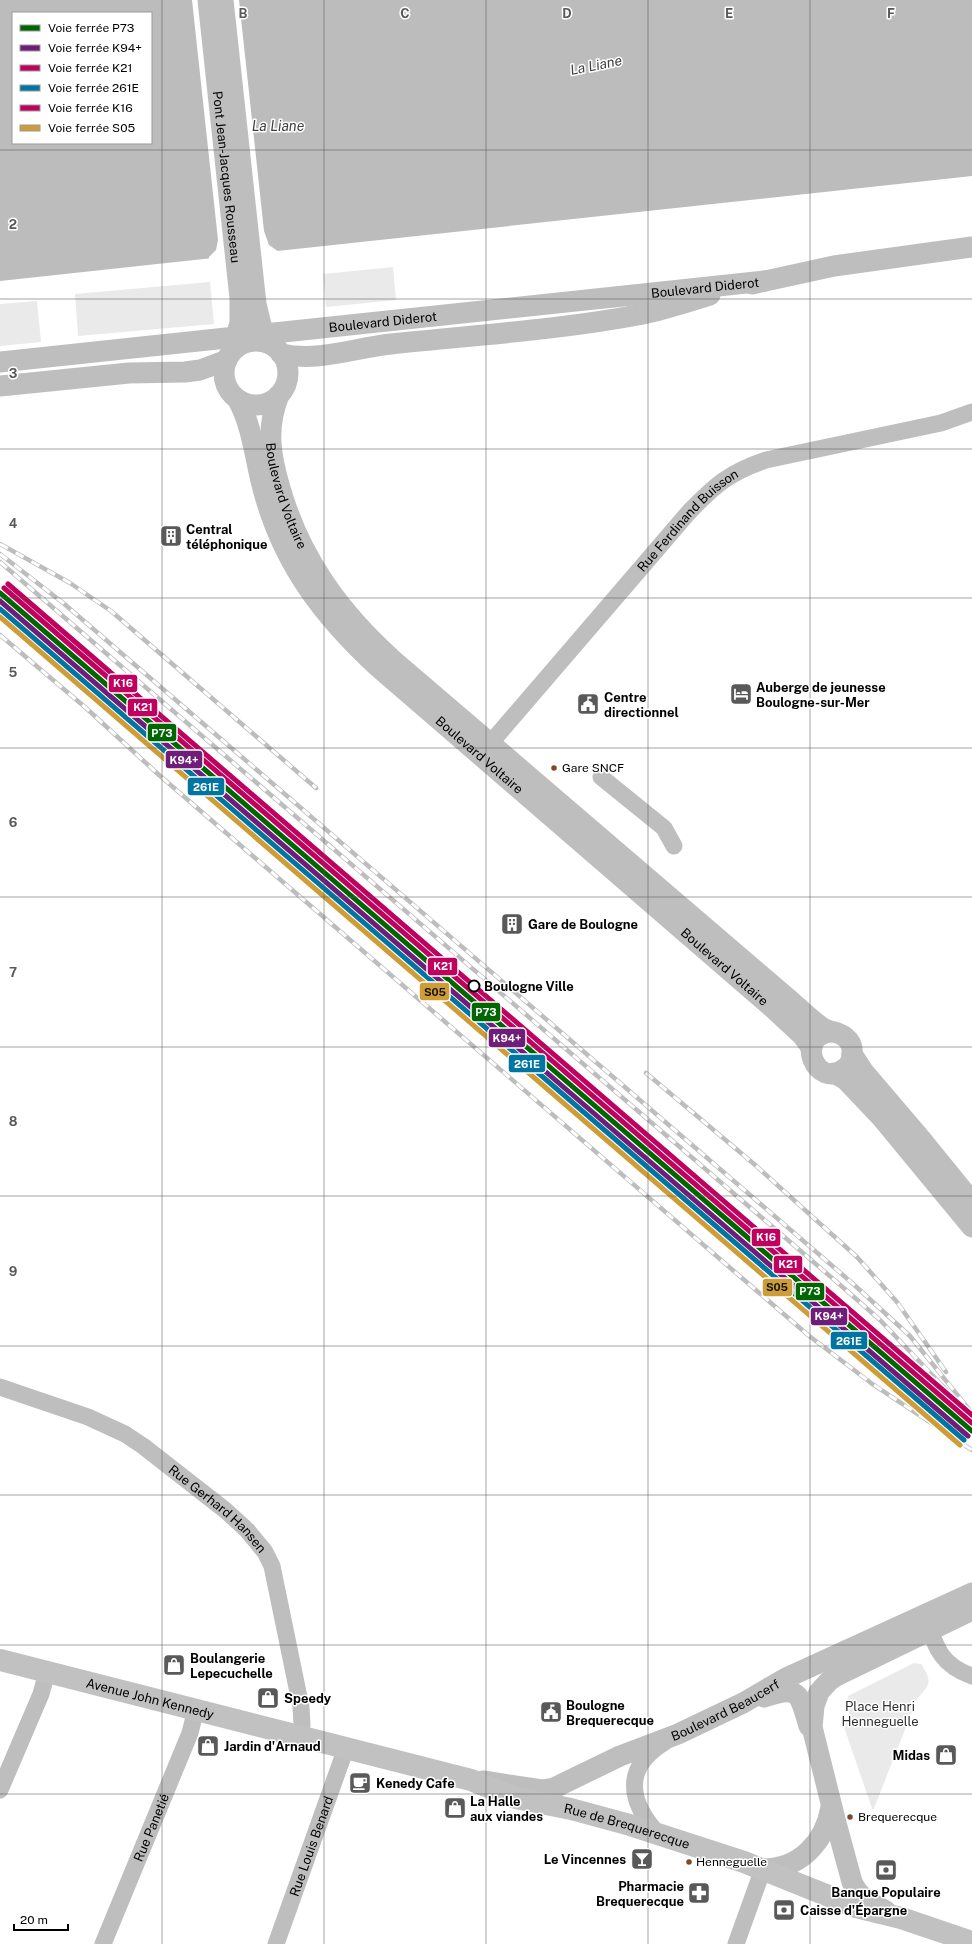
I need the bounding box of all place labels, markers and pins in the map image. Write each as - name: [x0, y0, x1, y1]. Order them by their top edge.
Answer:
- place label: Central téléphonique: [186, 522, 267, 552]
- building icon: Central téléphonique: [158, 523, 184, 549]
- place label: Auberge de jeunesse Boulogne-sur-Mer: [756, 680, 886, 710]
- hotel icon: Auberge de jeunesse Boulogne-sur-Mer: [728, 681, 754, 707]
- place label: Centre directionnel: [604, 690, 679, 720]
- public building icon: Centre directionnel: [575, 691, 601, 717]
- place label: Gare SNCF: [562, 761, 624, 775]
- marker: Gare SNCF: [549, 763, 559, 773]
- building icon: Gare de Boulogne: [499, 911, 525, 937]
- place label: Gare de Boulogne: [528, 917, 638, 932]
- marker: Boulogne Ville: [467, 979, 481, 993]
- place label: Boulogne Ville: [484, 979, 574, 994]
- place label: Boulangerie Lepecuchelle: [190, 1651, 273, 1681]
- shop icon: Boulangerie Lepecuchelle: [161, 1652, 187, 1678]
- shop icon: Speedy: [255, 1685, 281, 1711]
- place label: Speedy: [284, 1691, 332, 1706]
- place label: Boulogne Brequerecque: [566, 1698, 654, 1728]
- public building icon: Boulogne Brequerecque: [538, 1699, 564, 1725]
- shop icon: Jardin d'Arnaud: [195, 1733, 221, 1759]
- place label: Jardin d'Arnaud: [224, 1739, 321, 1754]
- shop icon: Midas: [933, 1742, 959, 1768]
- place label: Midas: [893, 1748, 930, 1763]
- cafe icon: Kenedy Cafe: [347, 1770, 373, 1796]
- place label: Kenedy Cafe: [376, 1776, 455, 1791]
- place label: La Halle aux viandes: [470, 1794, 543, 1824]
- shop icon: La Halle aux viandes: [442, 1795, 468, 1821]
- place label: Brequerecque: [858, 1810, 937, 1824]
- marker: Brequerecque: [845, 1812, 855, 1822]
- bar icon: Le Vincennes: [629, 1846, 655, 1872]
- place label: Le Vincennes: [544, 1852, 626, 1867]
- place label: Henneguelle: [696, 1855, 767, 1869]
- marker: Henneguelle: [684, 1857, 694, 1867]
- bank icon: Banque Populaire: [873, 1857, 899, 1883]
- place label: Pharmacie Brequerecque: [596, 1879, 684, 1909]
- pharmacy icon: Pharmacie Brequerecque: [686, 1880, 712, 1906]
- place label: Banque Populaire: [831, 1885, 941, 1900]
- bank icon: Caisse d'Épargne: [771, 1897, 797, 1923]
- place label: Caisse d'Épargne: [800, 1902, 907, 1918]

